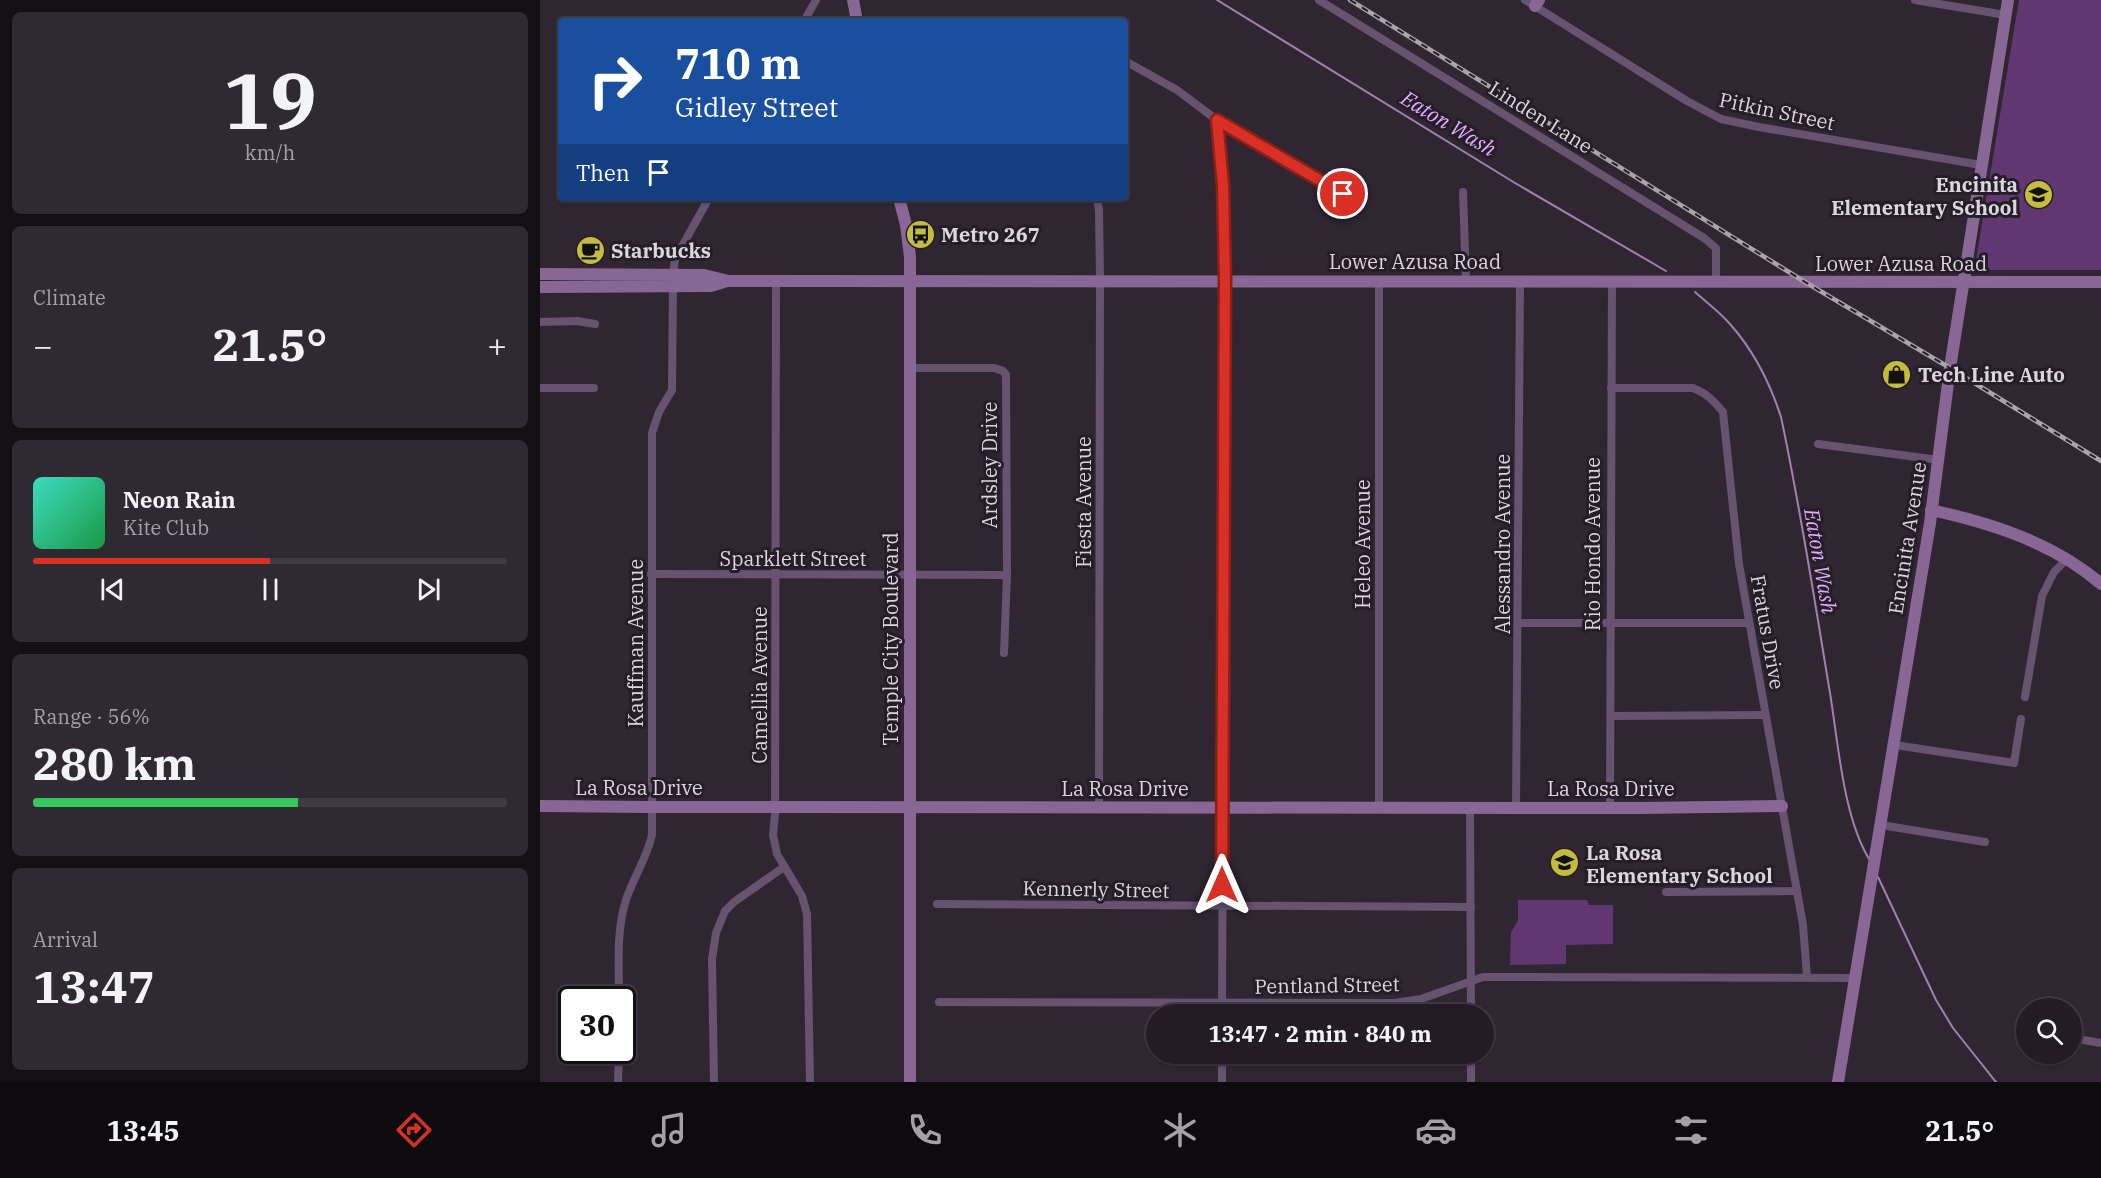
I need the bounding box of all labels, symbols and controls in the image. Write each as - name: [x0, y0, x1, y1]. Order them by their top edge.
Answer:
- text: 710 m: [675, 36, 801, 91]
- icon: right: [576, 42, 654, 120]
- text: 19: [223, 49, 317, 150]
- street label: Linden Lane: [1484, 74, 1598, 160]
- water label: Eaton Wash: [1395, 83, 1502, 163]
- street label: Pitkin Street: [1717, 86, 1837, 136]
- text: Gidley Street: [675, 89, 838, 124]
- text: km/h: [245, 139, 295, 166]
- icon: arrive: [642, 156, 675, 189]
- text: Then: [576, 158, 630, 187]
- pin: [1317, 168, 1368, 219]
- place label: Encinita Elementary School: [1831, 171, 2018, 221]
- icon: arrive: [1326, 177, 1359, 210]
- school or university icon: Encinita Elementary School: [2023, 179, 2055, 211]
- bus stop icon: Metro 267: [904, 218, 936, 250]
- place label: Metro 267: [941, 221, 1040, 248]
- cafe icon: Starbucks: [574, 234, 606, 266]
- place label: Starbucks: [611, 237, 711, 264]
- street label: Lower Azusa Road: [1329, 248, 1501, 275]
- street label: Lower Azusa Road: [1815, 250, 1987, 277]
- text: Climate: [33, 284, 106, 311]
- text: 21.5°: [213, 315, 327, 373]
- text: −: [33, 324, 53, 367]
- text: +: [487, 324, 507, 367]
- shop icon: Tech Line Auto: [1881, 358, 1913, 390]
- place label: Tech Line Auto: [1918, 361, 2065, 388]
- street label: Ardsley Drive: [976, 402, 1003, 528]
- street label: Fiesta Avenue: [1070, 436, 1097, 568]
- street label: Alessandro Avenue: [1489, 454, 1516, 634]
- street label: Rio Hondo Avenue: [1579, 457, 1606, 631]
- street label: Encinita Avenue: [1882, 460, 1932, 616]
- street label: Heleo Avenue: [1349, 479, 1376, 609]
- text: Neon Rain: [123, 485, 236, 514]
- water label: Eaton Wash: [1798, 505, 1844, 616]
- text: Kite Club: [123, 514, 209, 541]
- street label: Temple City Boulevard: [877, 532, 904, 746]
- street label: Sparklett Street: [719, 545, 867, 572]
- street label: Kauffman Avenue: [622, 559, 649, 727]
- icon: previous: [96, 573, 129, 606]
- icon: pause: [254, 573, 287, 606]
- icon: next: [412, 573, 445, 606]
- street label: Fratus Drive: [1745, 573, 1791, 691]
- street label: Camellia Avenue: [746, 606, 773, 764]
- text: Range · 56%: [33, 703, 150, 730]
- text: 280 km: [33, 734, 196, 792]
- street label: La Rosa Drive: [575, 774, 703, 801]
- street label: La Rosa Drive: [1061, 775, 1189, 802]
- street label: La Rosa Drive: [1547, 775, 1675, 802]
- place label: La Rosa Elementary School: [1586, 839, 1773, 889]
- school or university icon: La Rosa Elementary School: [1549, 847, 1581, 879]
- position arrow: [1190, 853, 1254, 917]
- street label: Kennerly Street: [1022, 874, 1170, 904]
- text: Arrival: [33, 926, 98, 953]
- text: 13:47: [33, 957, 155, 1015]
- street label: Pentland Street: [1254, 970, 1400, 1000]
- speed limit sign: 30: [558, 986, 636, 1064]
- map controls: [2016, 998, 2082, 1064]
- button: search: [2016, 998, 2082, 1064]
- text: 13:47 · 2 min · 840 m: [1208, 1019, 1432, 1048]
- icon: directions: [393, 1109, 435, 1151]
- icon: music: [648, 1109, 690, 1151]
- icon: phone: [904, 1109, 946, 1151]
- icon: climate: [1159, 1109, 1201, 1151]
- icon: car: [1415, 1109, 1457, 1151]
- icon: filters: [1670, 1109, 1712, 1151]
- text: 13:45: [107, 1113, 180, 1148]
- text: 21.5°: [1925, 1113, 1994, 1148]

